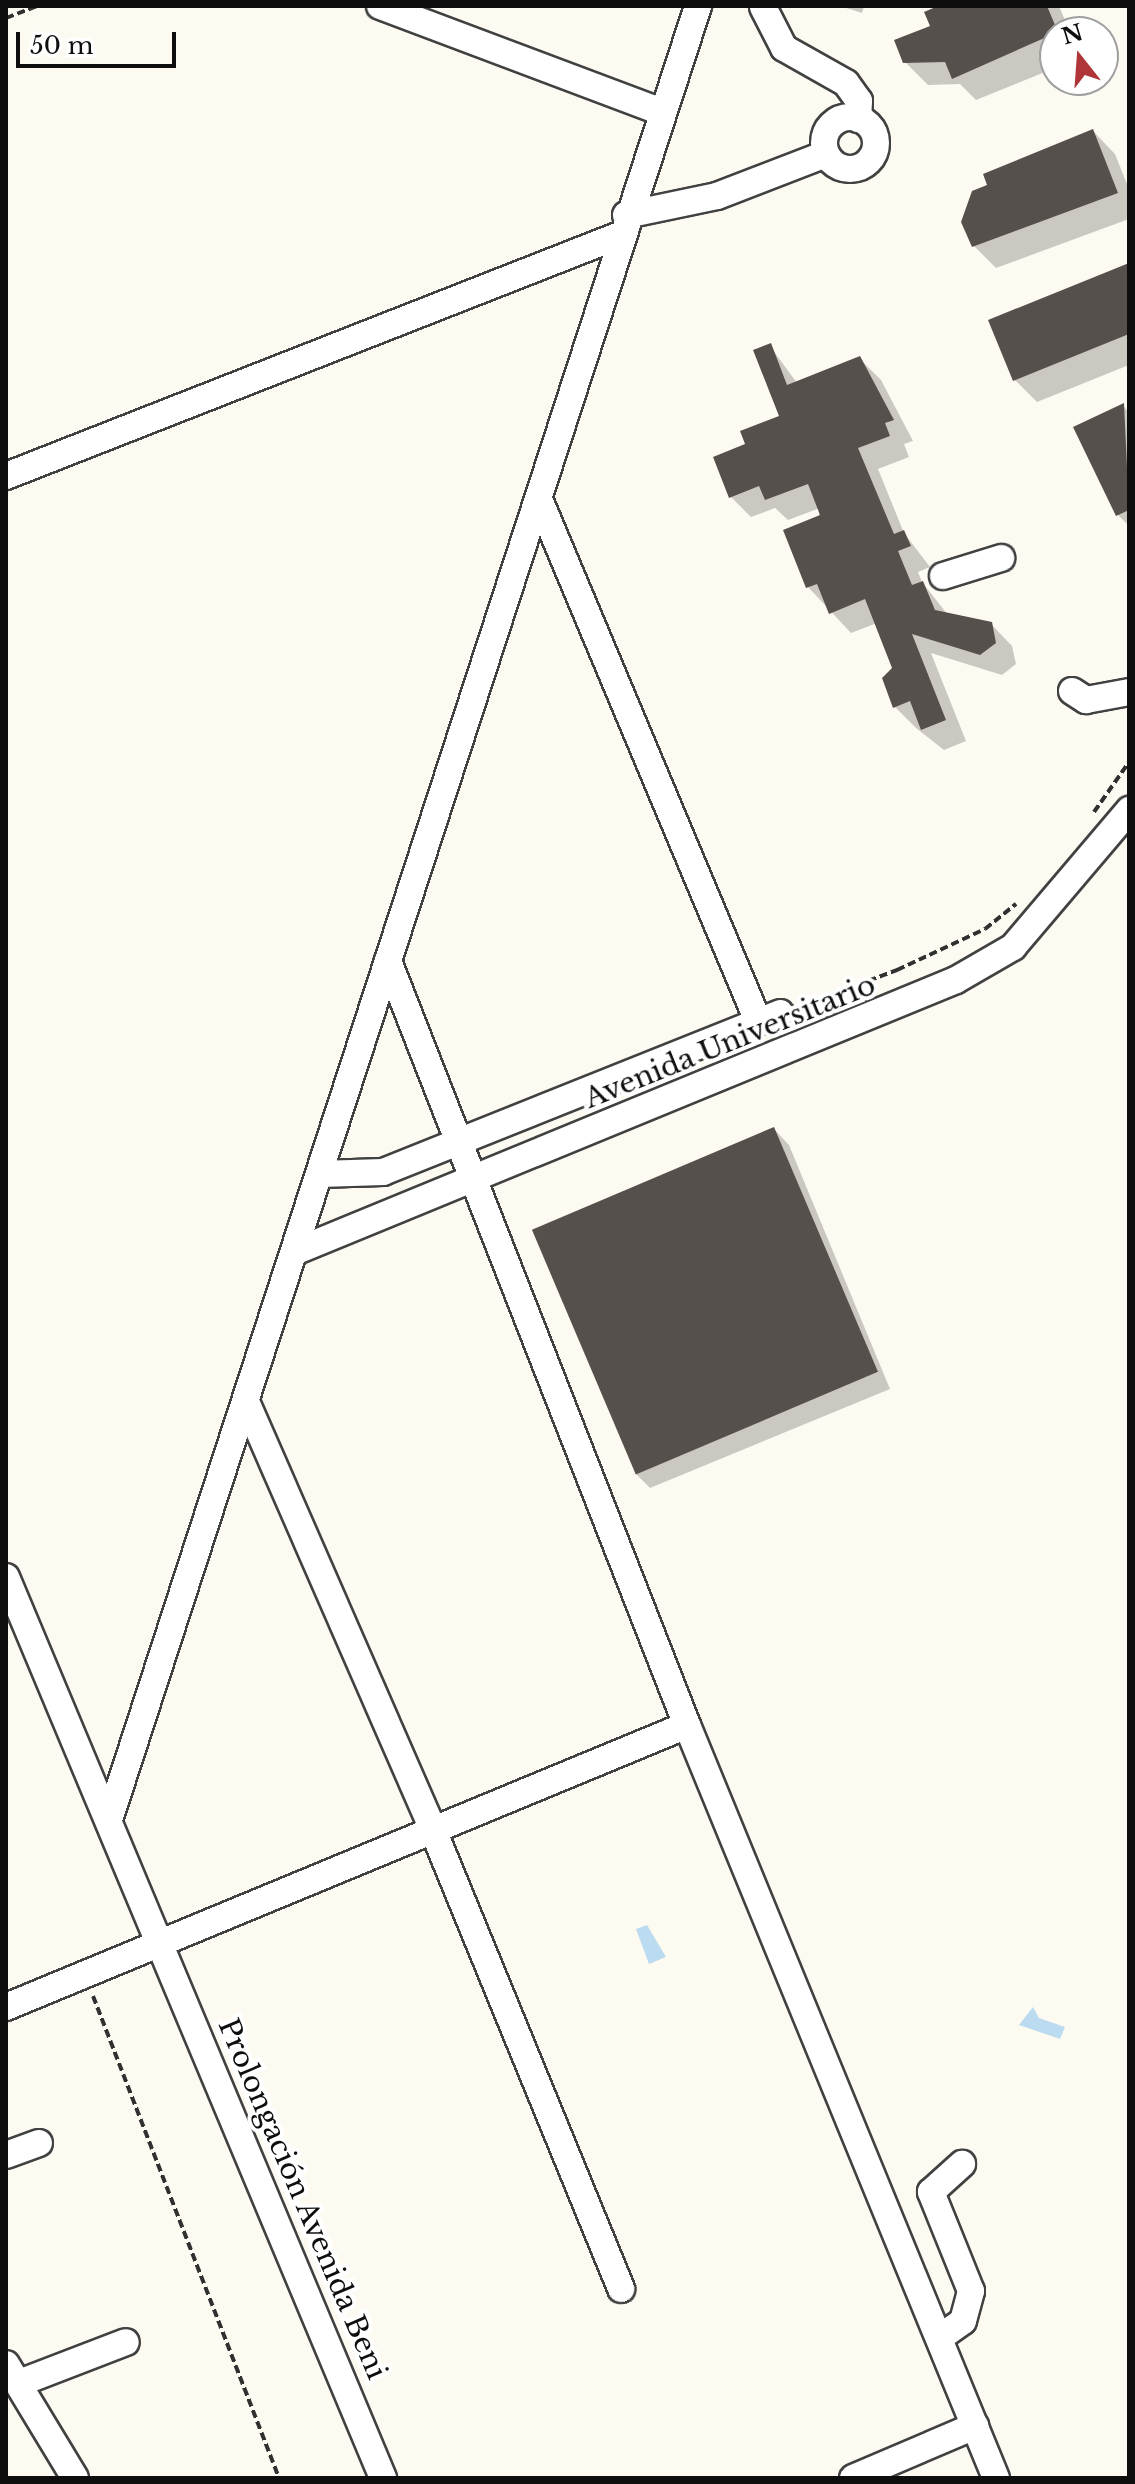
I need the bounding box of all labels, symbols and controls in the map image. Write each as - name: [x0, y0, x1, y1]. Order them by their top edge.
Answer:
- scale bar: [20, 16, 180, 66]
- north arrow: [1039, 16, 1119, 96]
- text: N: [1059, 19, 1086, 50]
- text: 50 m: [30, 31, 93, 60]
- street label: Avenida Universitario: [579, 968, 881, 1116]
- street label: Prolongación Avenida Beni: [210, 2013, 394, 2385]

